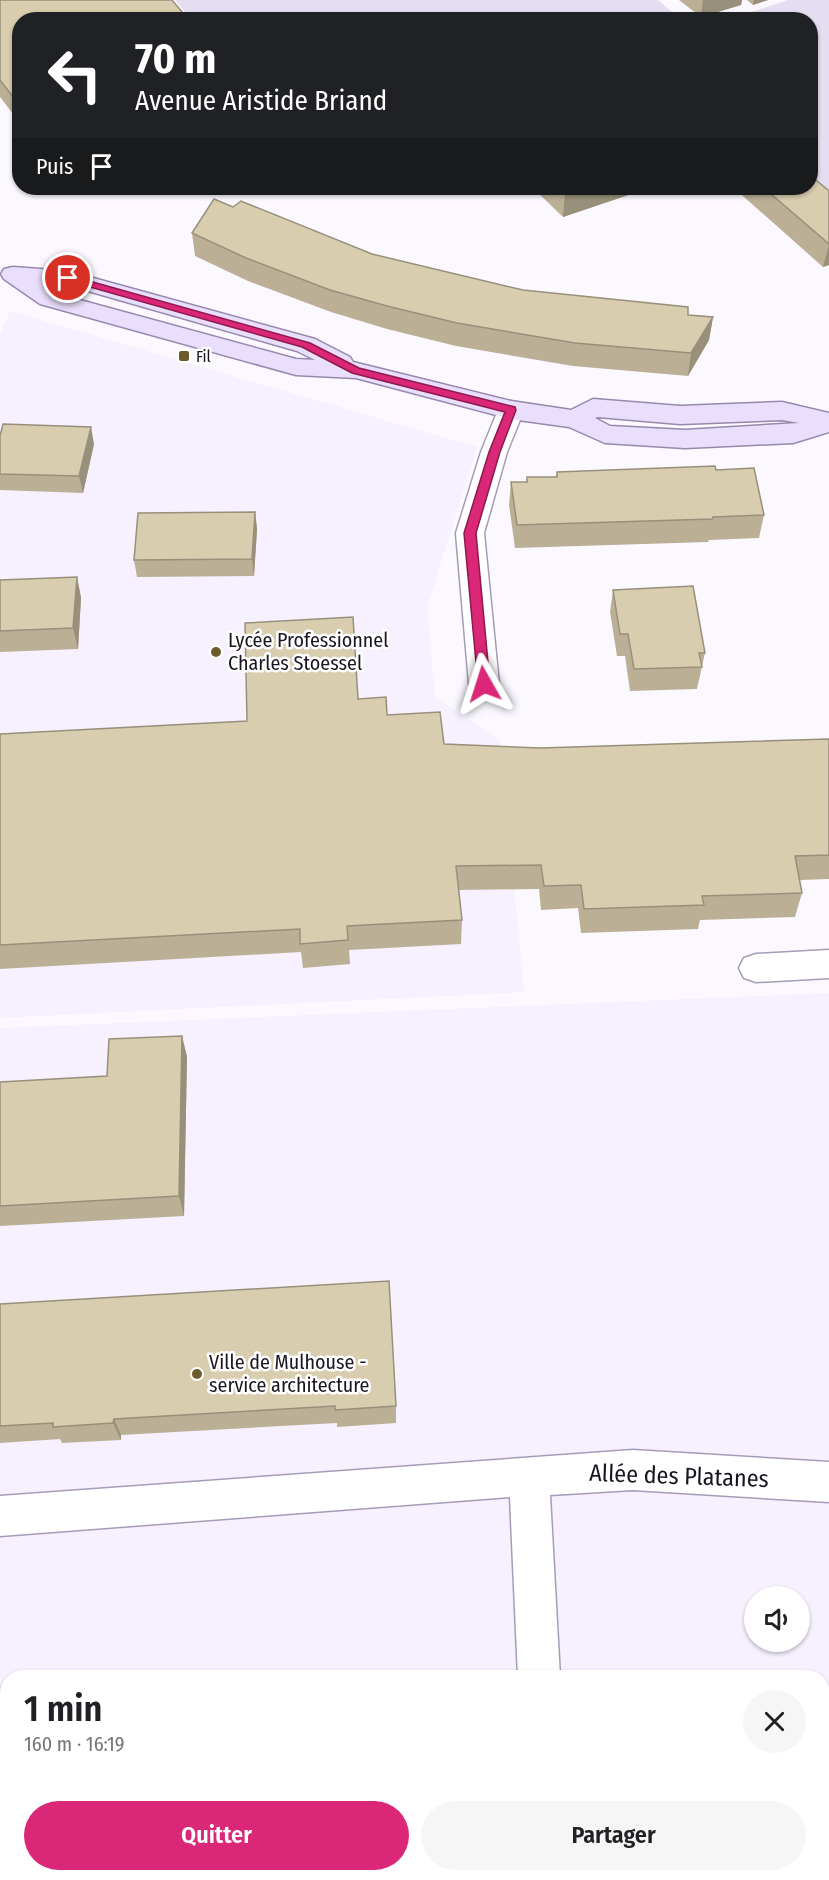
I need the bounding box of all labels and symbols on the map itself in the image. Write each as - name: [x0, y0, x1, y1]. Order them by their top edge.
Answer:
- pin: [42, 252, 93, 303]
- place label: Fil: [196, 347, 211, 366]
- marker: Fil: [177, 349, 191, 363]
- place label: Lycée Professionnel Charles Stoessel: [228, 628, 389, 675]
- marker: Lycée Professionnel Charles Stoessel: [209, 645, 223, 659]
- position arrow: [452, 652, 516, 716]
- place label: Ville de Mulhouse - service architecture: [209, 1350, 369, 1397]
- marker: Ville de Mulhouse - service architecture: [190, 1367, 204, 1381]
- street label: Allée des Platanes: [589, 1459, 769, 1493]

